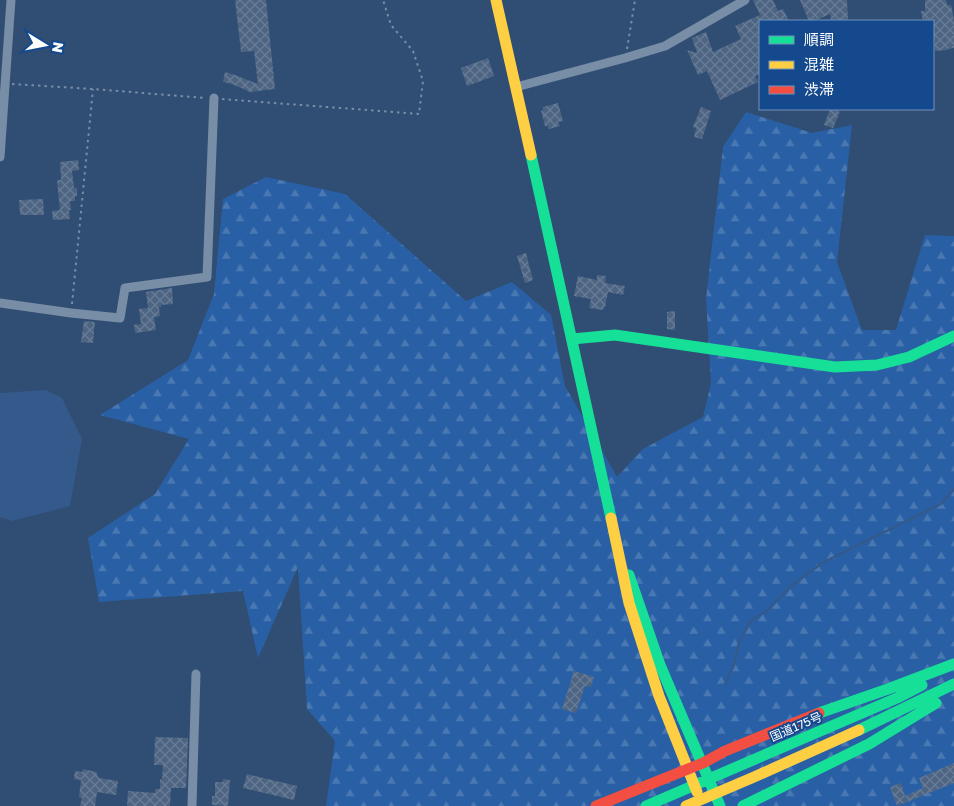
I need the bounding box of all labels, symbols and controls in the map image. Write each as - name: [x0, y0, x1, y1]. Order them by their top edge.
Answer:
- north arrow: [20, 20, 70, 70]
- legend: [759, 20, 934, 110]
- text: 順調: [804, 30, 834, 48]
- text: N: [49, 41, 68, 54]
- text: 混雑: [804, 55, 834, 73]
- text: 渋滞: [804, 80, 834, 98]
- street label: 国道175号: [767, 709, 824, 744]

